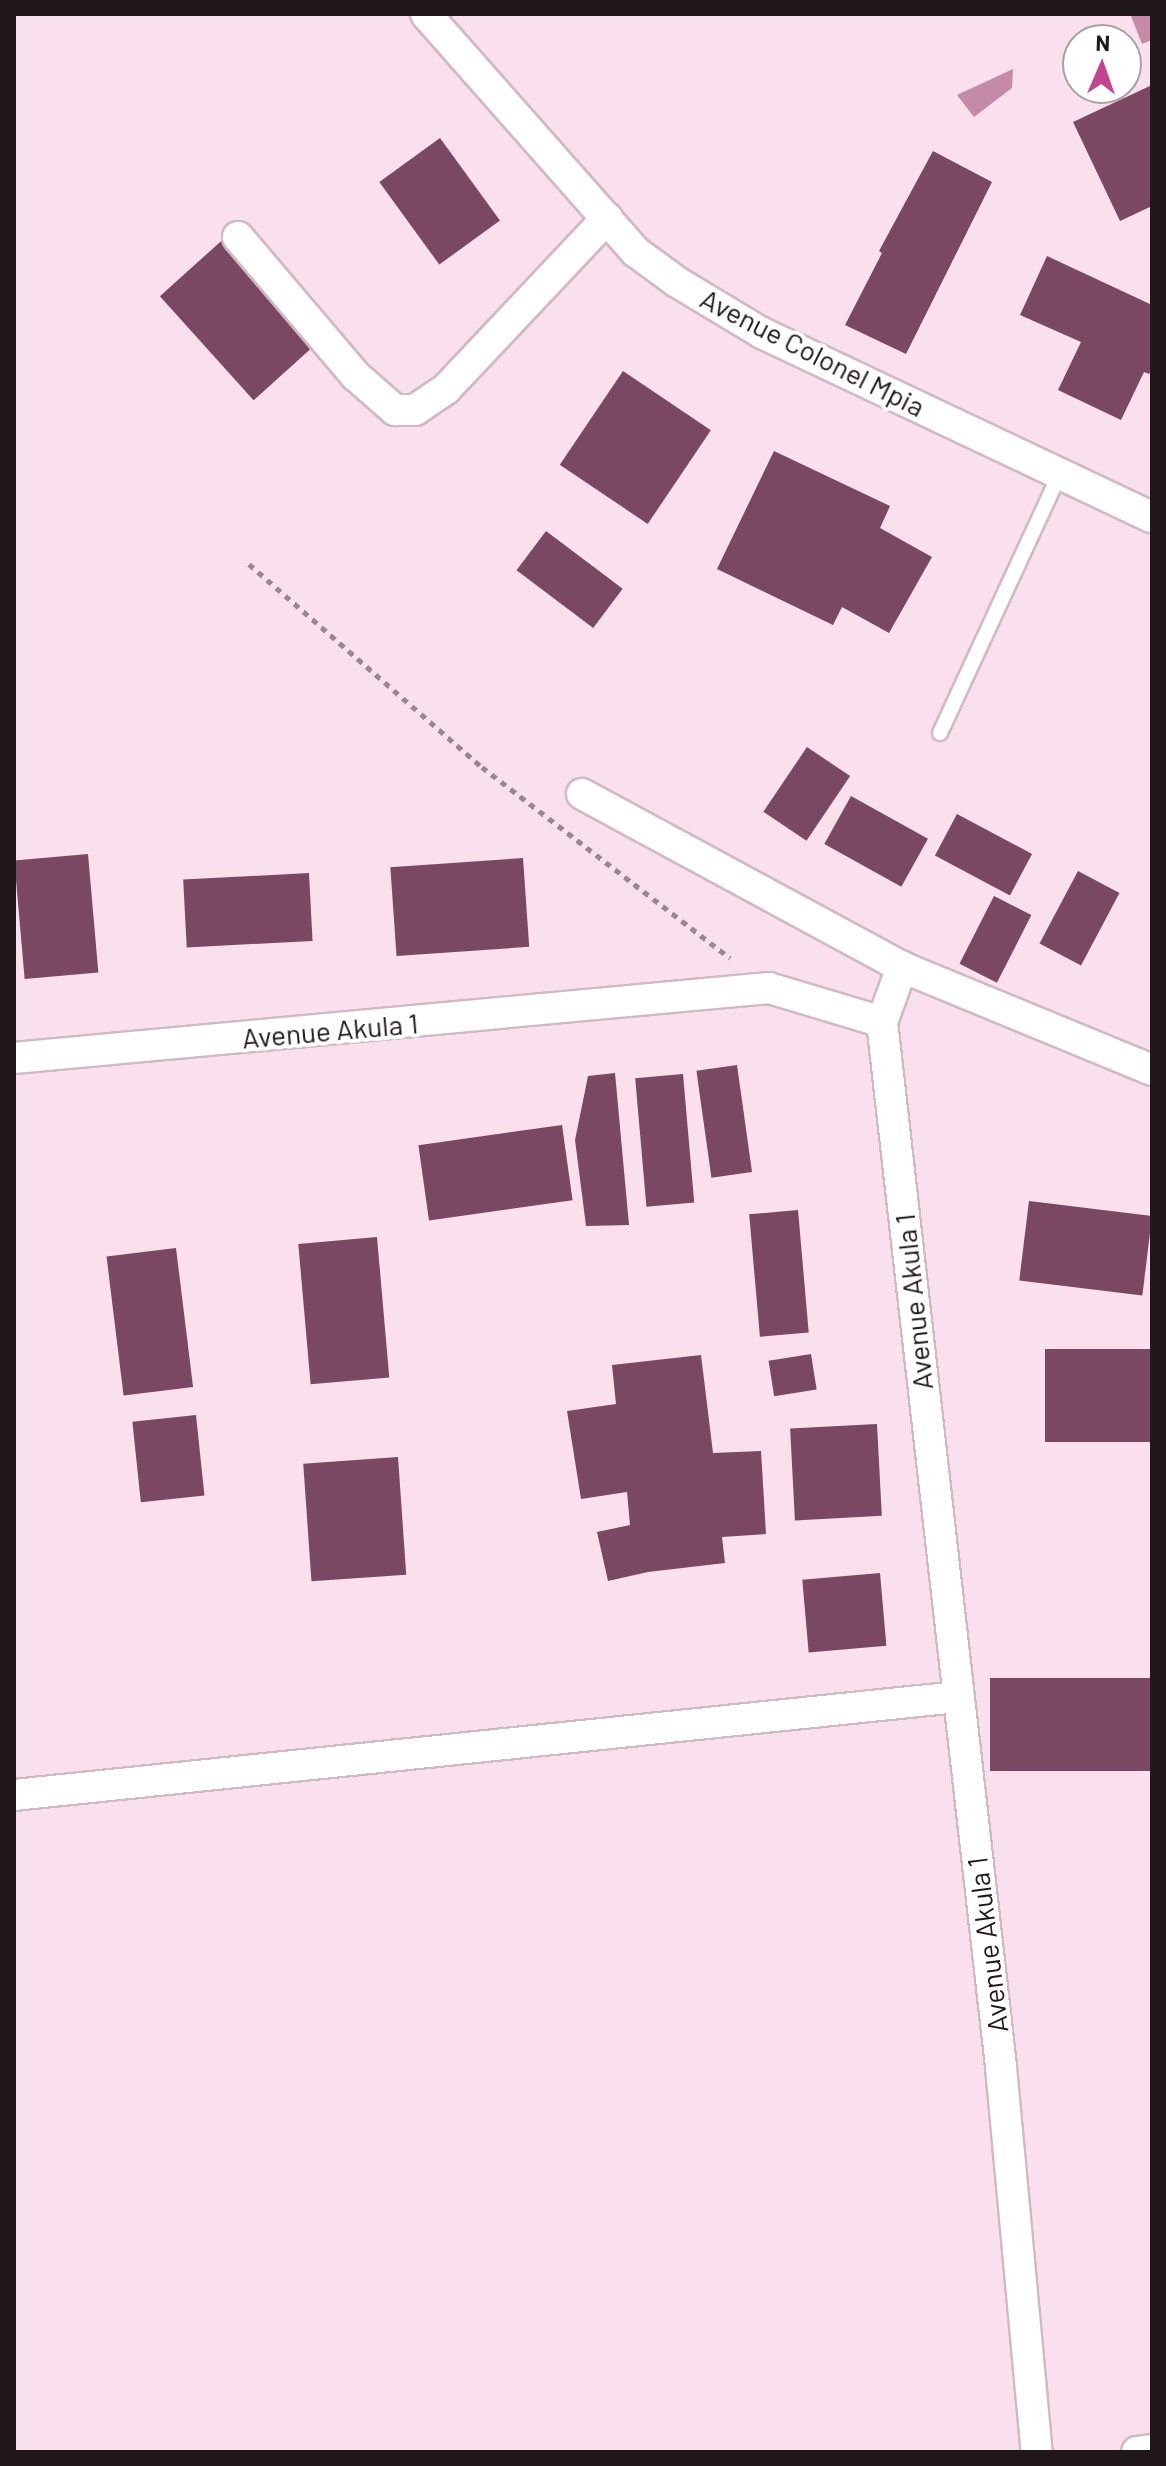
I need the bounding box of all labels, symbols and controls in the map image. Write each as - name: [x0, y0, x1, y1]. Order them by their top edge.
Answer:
- north arrow: [1062, 24, 1142, 104]
- text: N: [1095, 29, 1111, 55]
- street label: Avenue Colonel Mpia: [695, 281, 931, 423]
- street label: Avenue Akula 1: [240, 1006, 420, 1054]
- street label: Avenue Akula 1: [887, 1212, 939, 1392]
- street label: Avenue Akula 1: [960, 1855, 1014, 2035]

